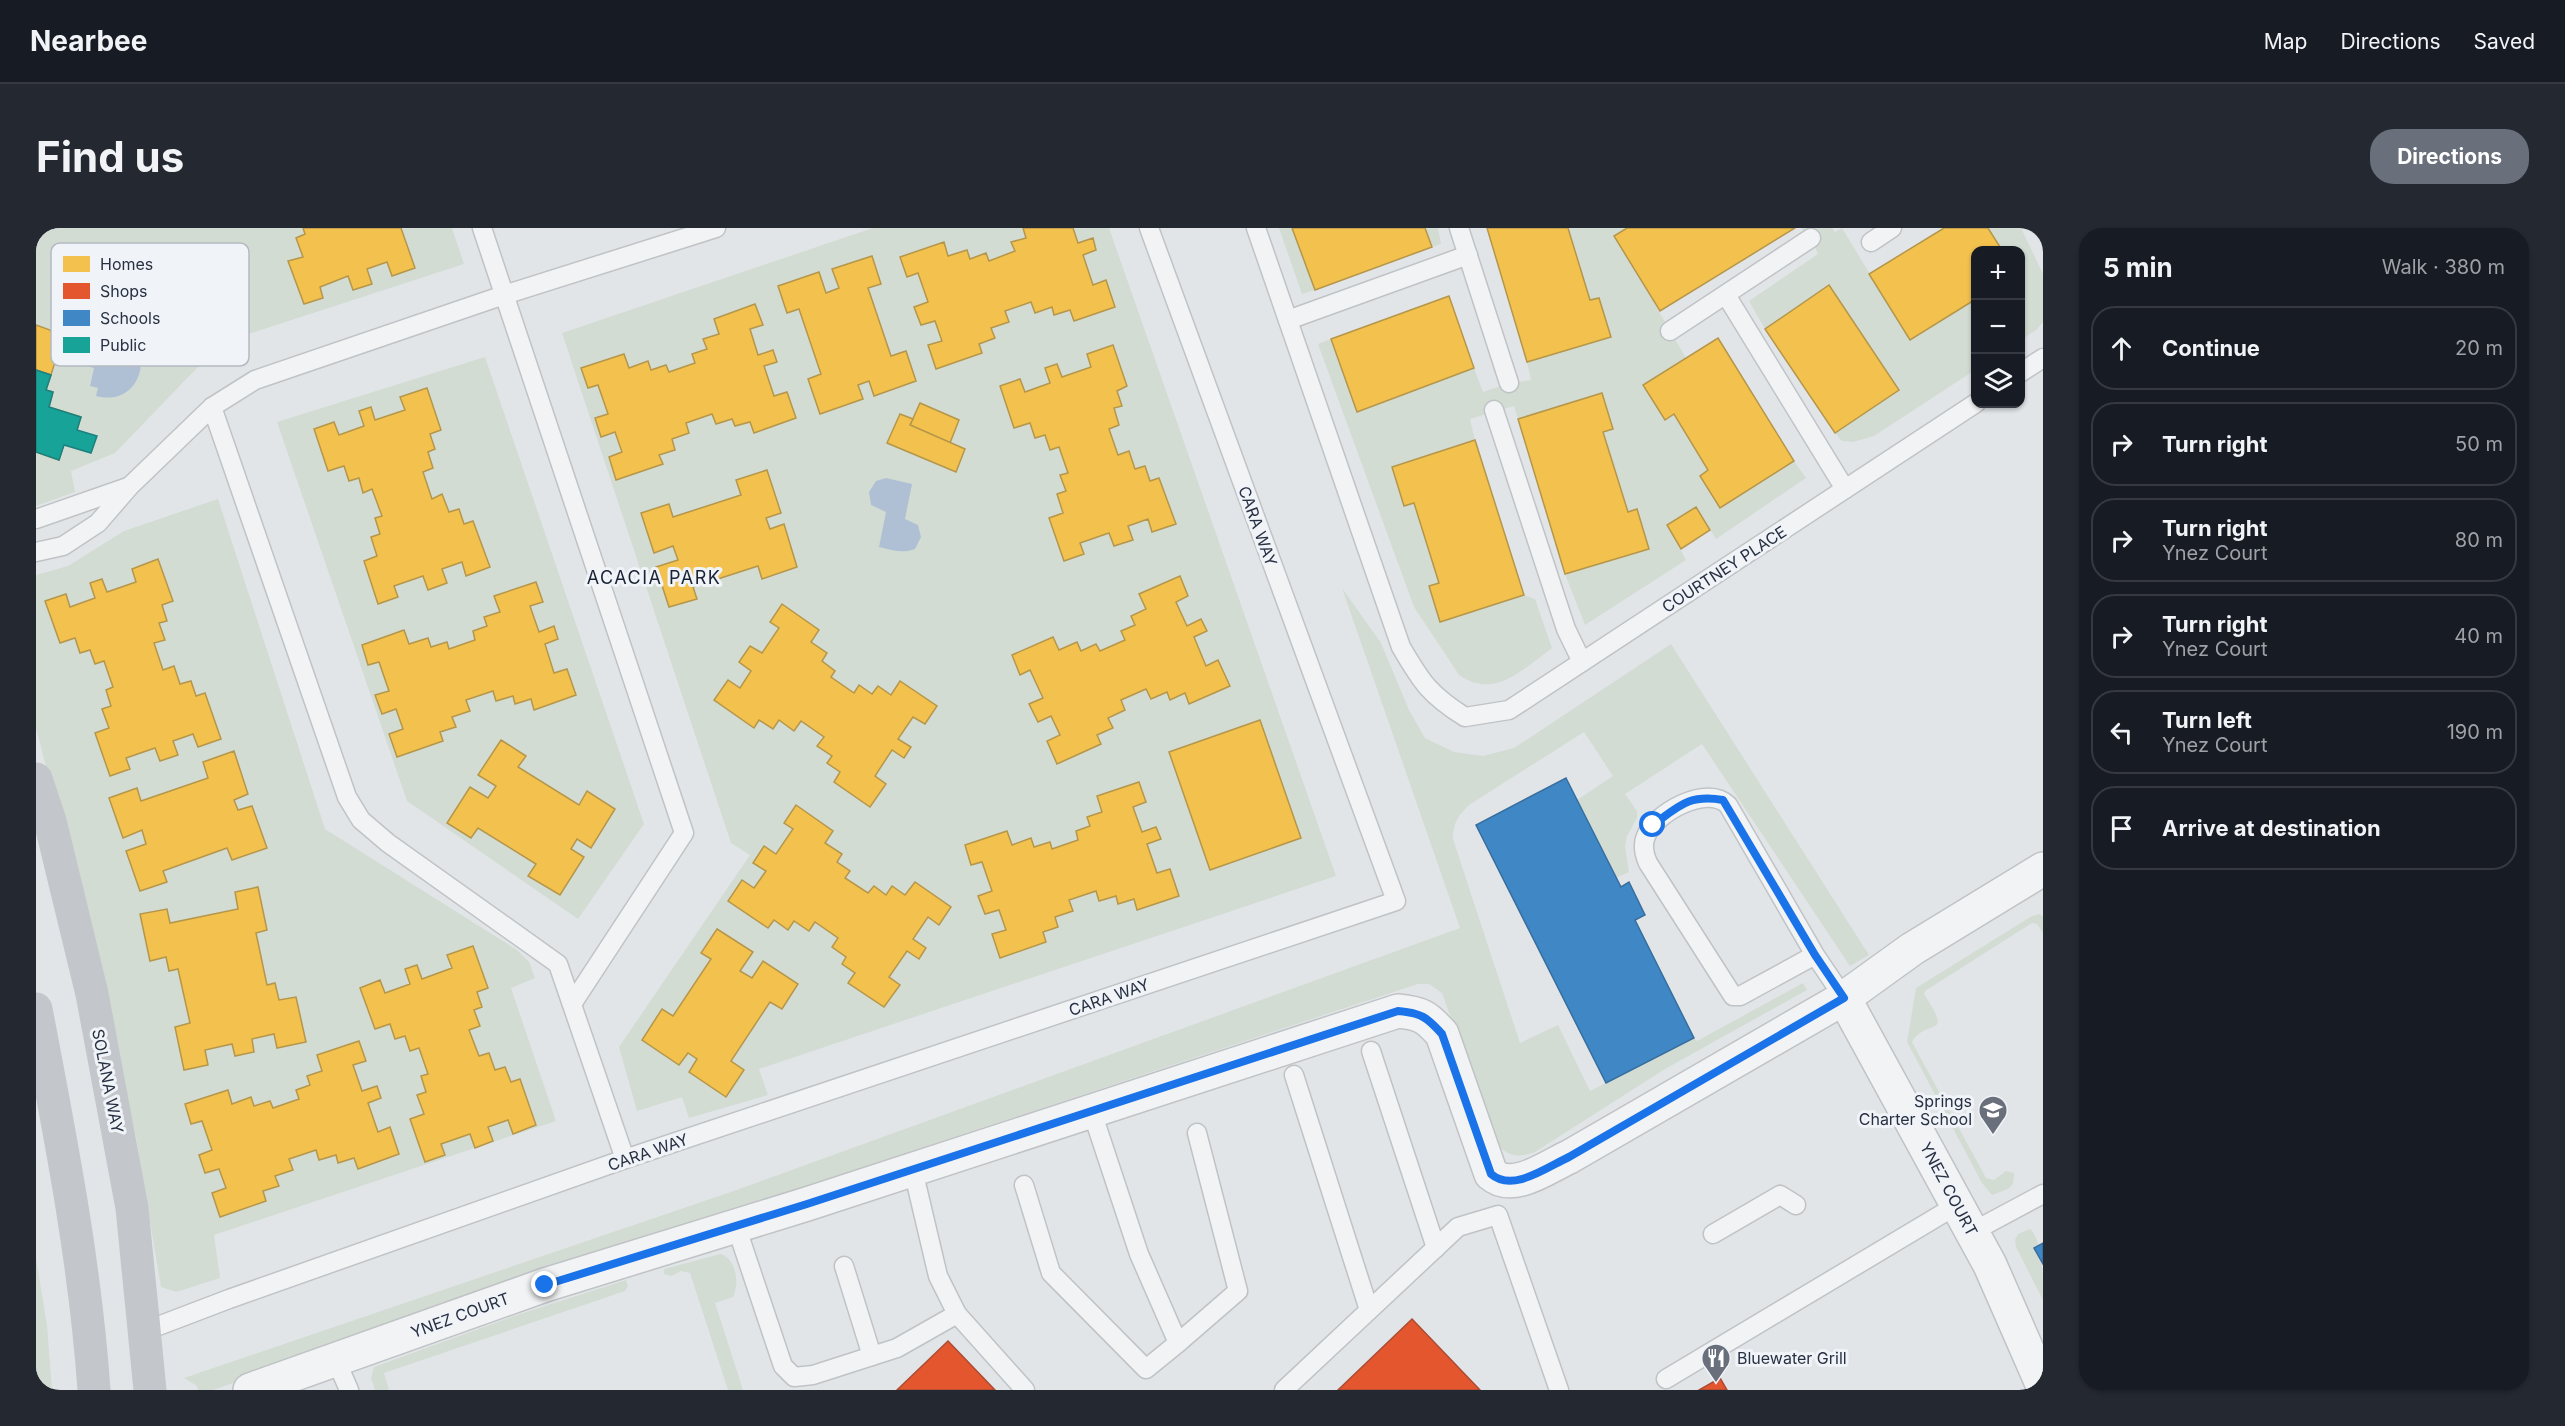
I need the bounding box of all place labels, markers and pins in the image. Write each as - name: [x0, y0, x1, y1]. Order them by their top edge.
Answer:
- place label: Springs Charter School: [1859, 1091, 1972, 1129]
- school or university icon: Springs Charter School: [1977, 1094, 2009, 1136]
- restaurant icon: Bluewater Grill: [1700, 1342, 1732, 1384]
- place label: Bluewater Grill: [1737, 1348, 1847, 1368]

